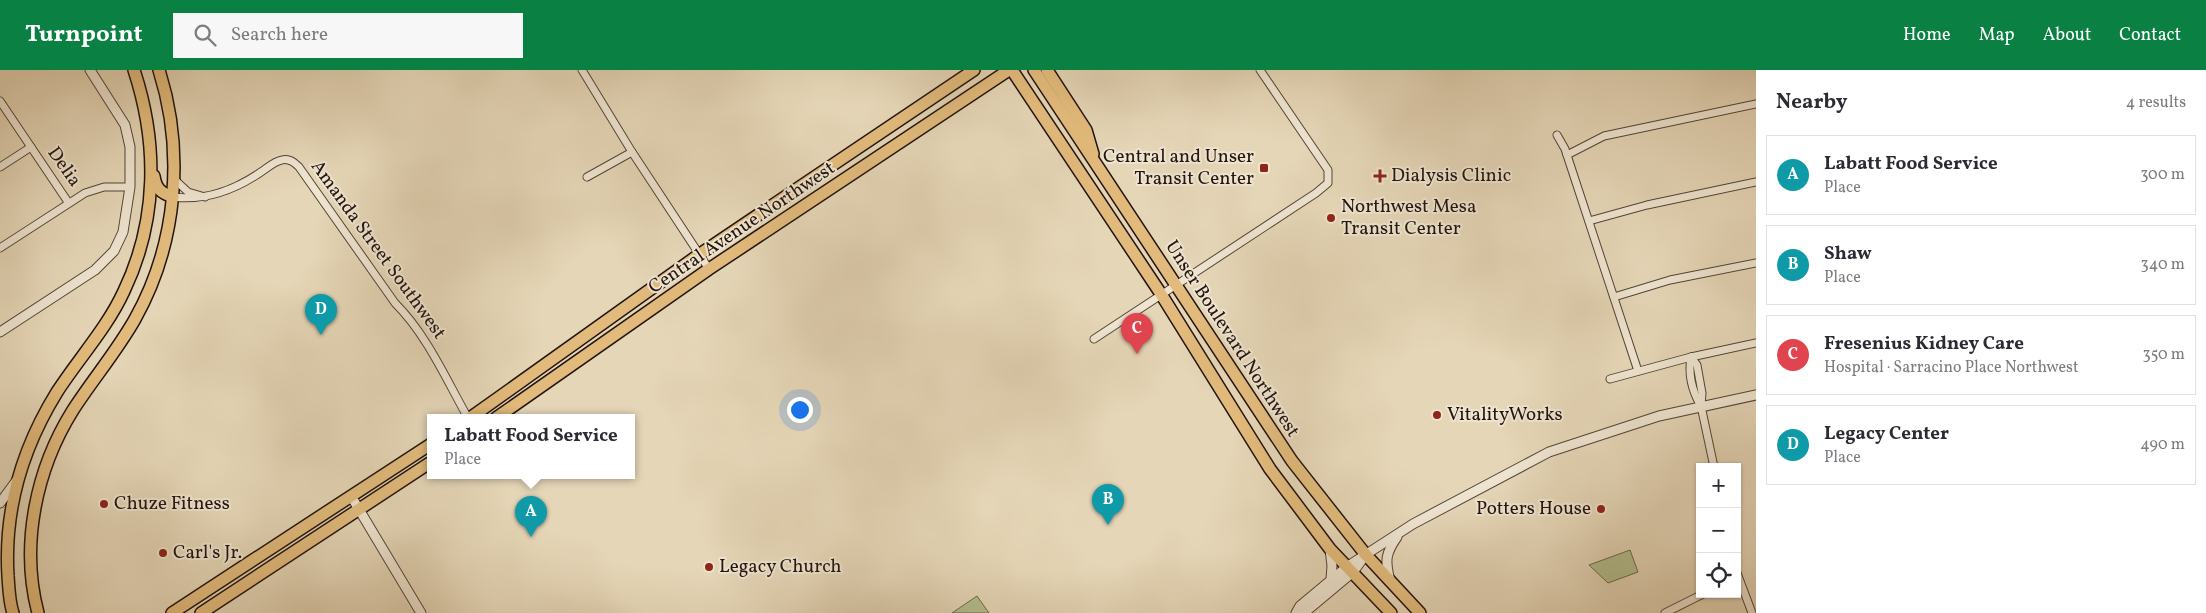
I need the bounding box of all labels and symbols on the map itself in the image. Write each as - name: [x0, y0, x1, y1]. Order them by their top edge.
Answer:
- street label: Delia: [41, 142, 87, 192]
- place label: Central and Unser Transit Center: [1103, 144, 1254, 192]
- street label: Amanda Street Southwest: [304, 155, 452, 345]
- street label: Central Avenue Northwest: [644, 156, 841, 300]
- marker: Central and Unser Transit Center: [1258, 162, 1270, 174]
- place label: Dialysis Clinic: [1391, 163, 1511, 189]
- marker: Dialysis Clinic: [1373, 169, 1387, 183]
- place label: Northwest Mesa Transit Center: [1341, 194, 1476, 242]
- marker: Northwest Mesa Transit Center: [1325, 212, 1337, 224]
- street label: Unser Boulevard Northwest: [1158, 236, 1306, 443]
- pin: D: [305, 294, 337, 335]
- pin: C: [1121, 313, 1153, 354]
- your location: [787, 397, 813, 423]
- place label: VitalityWorks: [1447, 402, 1563, 428]
- marker: VitalityWorks: [1431, 409, 1443, 421]
- pin: B: [1092, 484, 1124, 525]
- place label: Chuze Fitness: [114, 491, 230, 517]
- pin: A: [515, 496, 547, 537]
- place label: Potters House: [1476, 496, 1591, 522]
- marker: Chuze Fitness: [98, 498, 110, 510]
- marker: Potters House: [1595, 503, 1607, 515]
- place label: Carl's Jr.: [173, 540, 242, 566]
- marker: Carl's Jr.: [157, 547, 169, 559]
- place label: Legacy Church: [719, 554, 842, 580]
- marker: Legacy Church: [703, 561, 715, 573]

